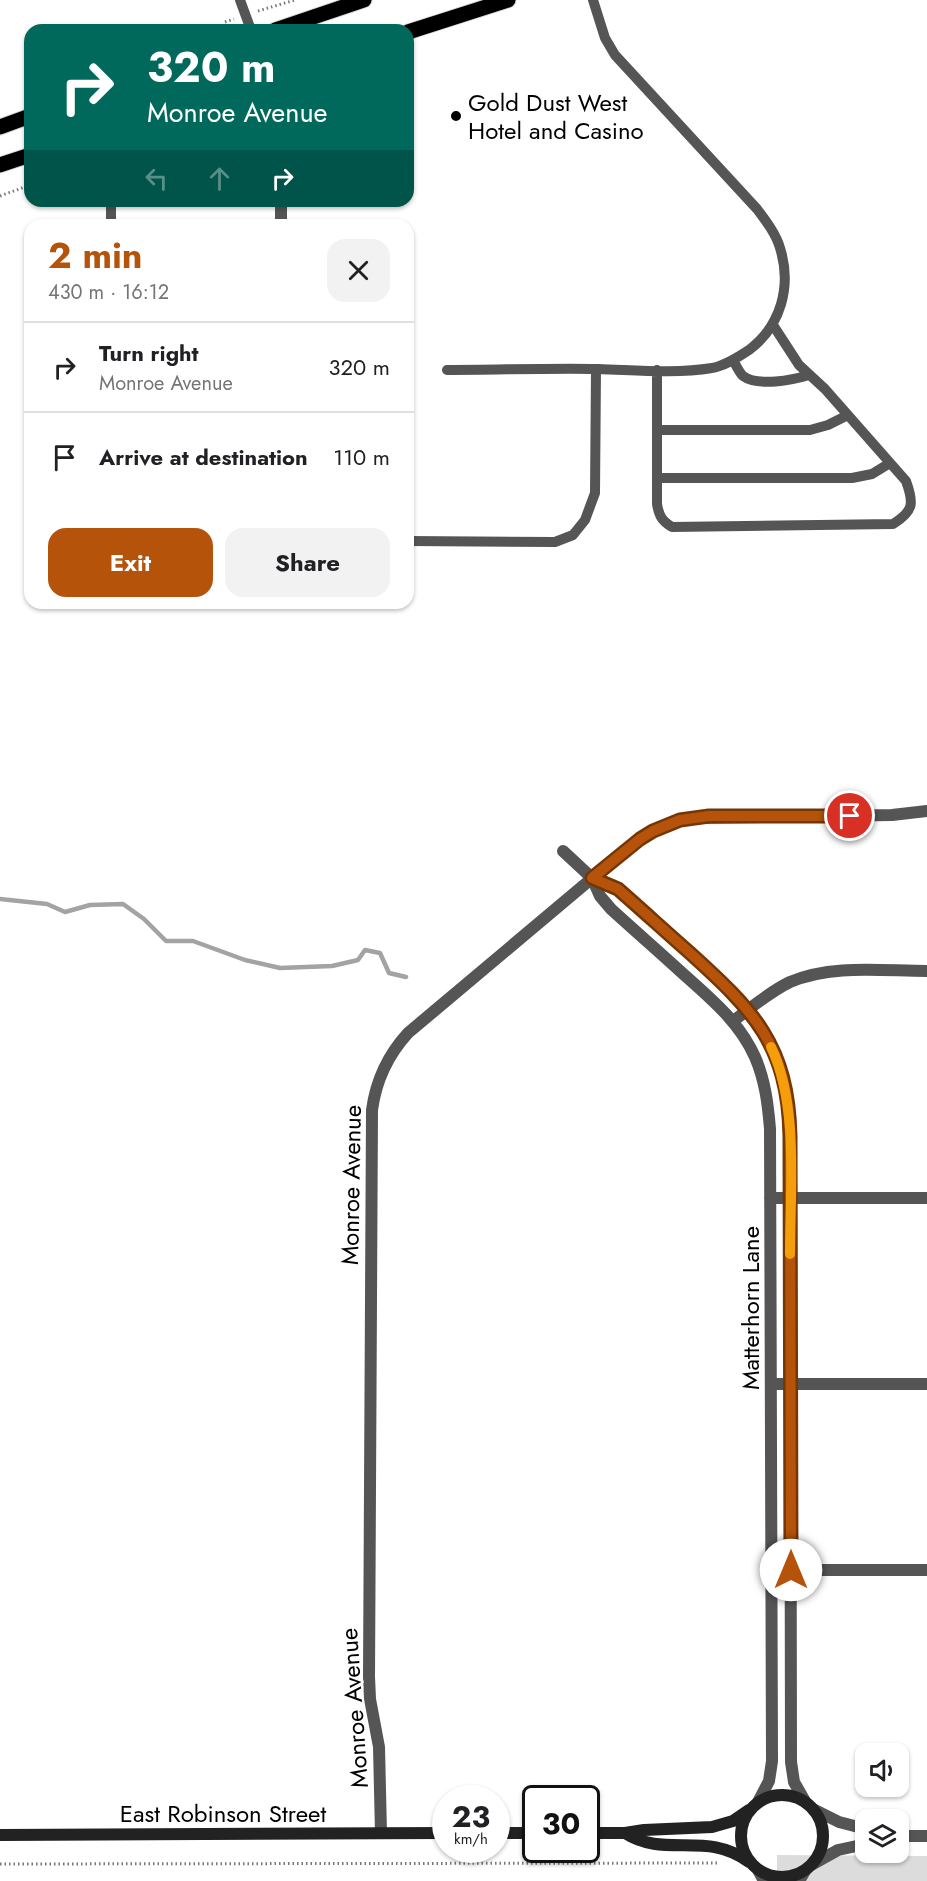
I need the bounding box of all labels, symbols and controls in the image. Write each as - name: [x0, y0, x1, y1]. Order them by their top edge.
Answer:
- text: 320 m: [147, 37, 275, 98]
- icon: right: [48, 48, 126, 126]
- place label: Gold Dust West Hotel and Casino: [468, 85, 644, 148]
- text: Monroe Avenue: [147, 93, 328, 132]
- marker: Gold Dust West Hotel and Casino: [449, 109, 463, 123]
- icon: left: [140, 162, 173, 195]
- icon: ahead: [203, 162, 236, 195]
- icon: right: [266, 162, 299, 195]
- text: 2 min: [48, 229, 143, 281]
- button: close: [327, 239, 390, 302]
- text: 430 m · 16:12: [48, 278, 169, 307]
- text: Turn right: [99, 337, 199, 369]
- icon: right: [48, 351, 81, 384]
- text: 320 m: [329, 351, 390, 383]
- text: Monroe Avenue: [99, 369, 233, 398]
- icon: arrive: [48, 441, 81, 474]
- text: Arrive at destination: [99, 441, 308, 473]
- text: 110 m: [333, 441, 390, 473]
- button: Exit: [48, 528, 213, 597]
- button: Share: [225, 528, 390, 597]
- pin: [824, 790, 875, 841]
- icon: arrive: [833, 799, 866, 832]
- street label: Monroe Avenue: [332, 1104, 370, 1266]
- street label: Matterhorn Lane: [733, 1226, 768, 1390]
- position arrow: [759, 1538, 823, 1602]
- street label: Monroe Avenue: [331, 1627, 377, 1789]
- map controls: [855, 1743, 909, 1863]
- button: sound: [855, 1743, 909, 1797]
- speed limit sign: 30: [522, 1785, 600, 1863]
- text: 23: [452, 1795, 490, 1838]
- street label: East Robinson Street: [120, 1796, 326, 1831]
- button: layers: [855, 1809, 909, 1863]
- text: km/h: [454, 1828, 488, 1850]

